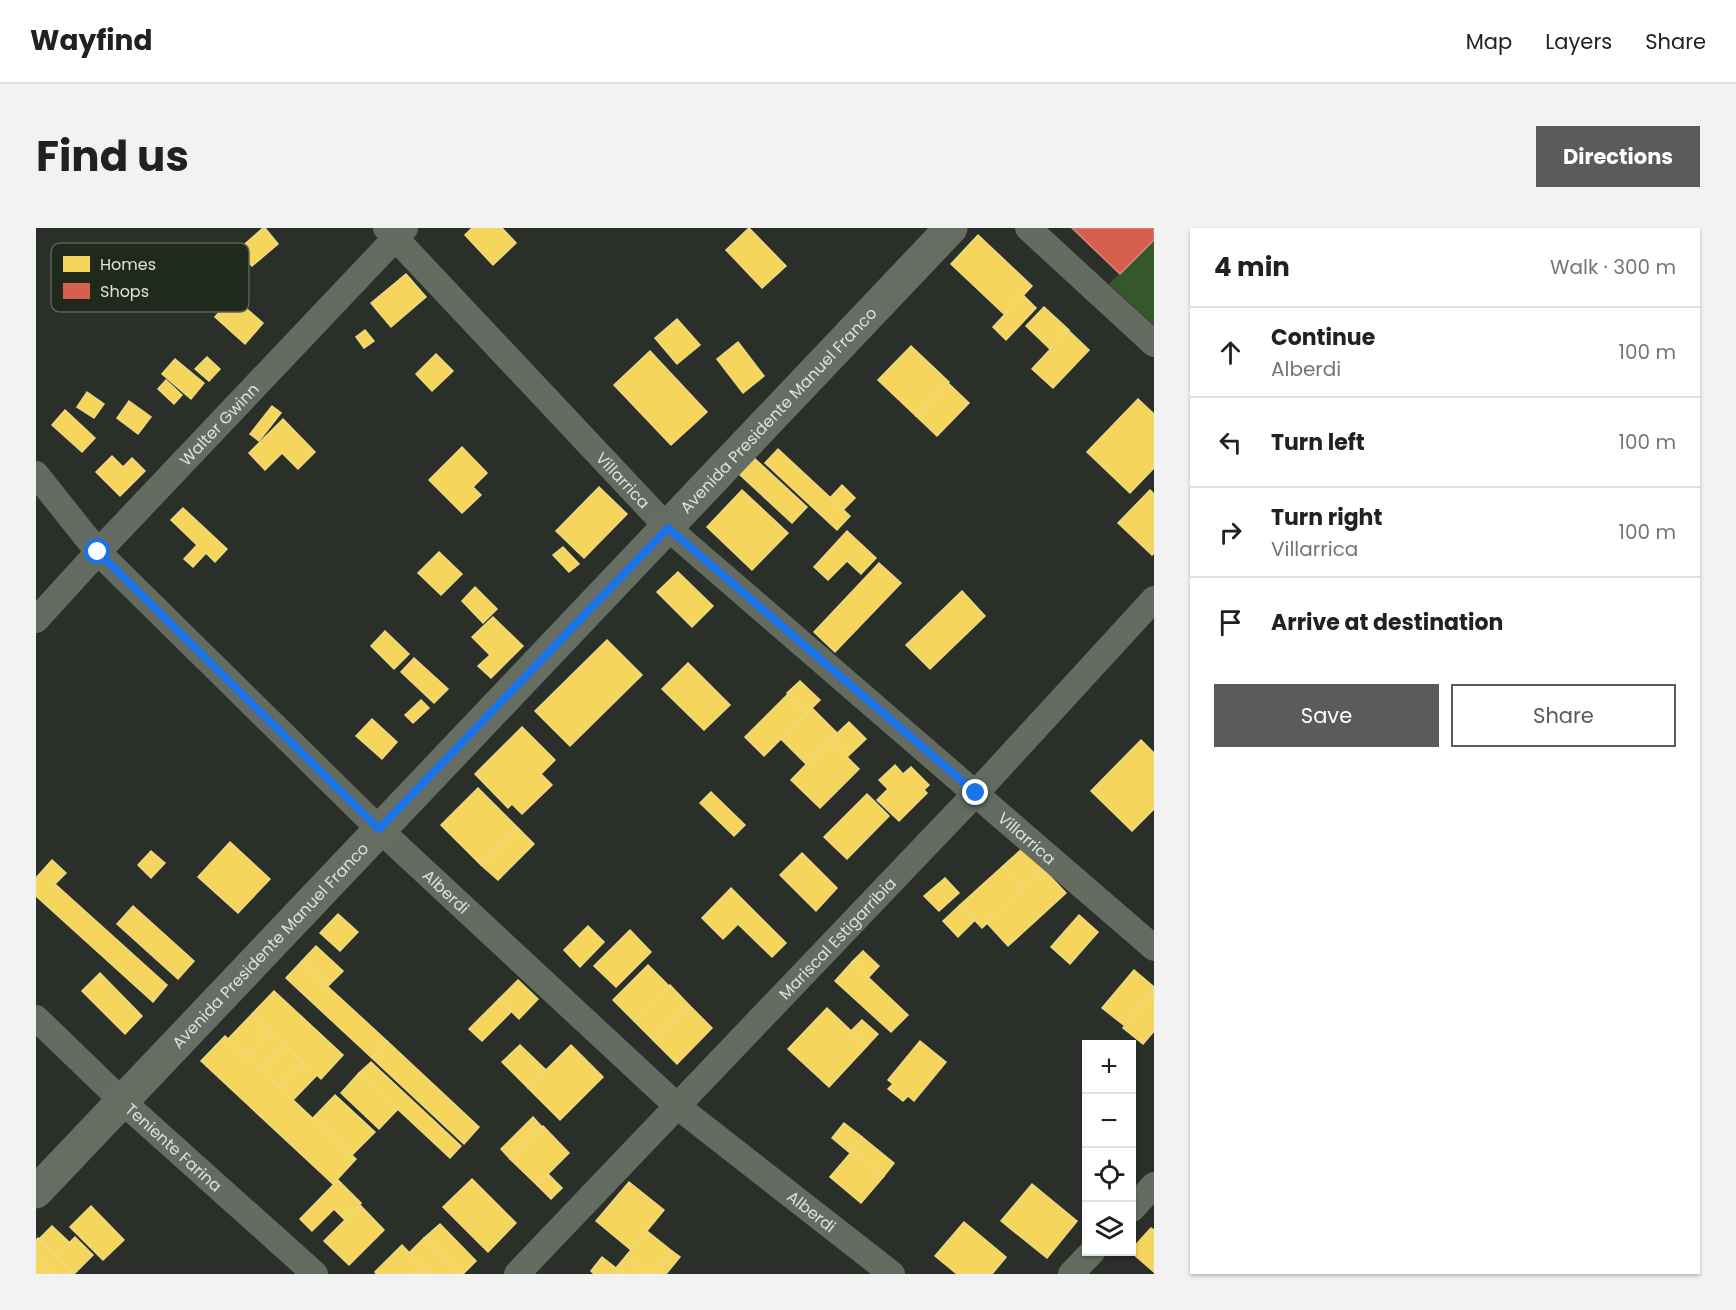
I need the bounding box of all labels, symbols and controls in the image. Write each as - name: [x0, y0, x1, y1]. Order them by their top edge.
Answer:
- text: Wayfind: [30, 21, 152, 60]
- text: Map: [1466, 27, 1512, 56]
- text: Layers: [1545, 27, 1612, 56]
- text: Share: [1645, 27, 1706, 56]
- button: Directions: [1536, 126, 1700, 187]
- text: Find us: [36, 127, 189, 186]
- legend: [51, 243, 249, 312]
- text: 4 min: [1214, 249, 1290, 285]
- text: Homes: [100, 253, 156, 276]
- text: Walk · 300 m: [1550, 253, 1676, 281]
- text: Shops: [100, 280, 149, 303]
- street label: Avenida Presidente Manuel Franco: [675, 302, 882, 519]
- text: Continue: [1271, 322, 1375, 353]
- icon: ahead: [1214, 336, 1247, 369]
- text: 100 m: [1619, 338, 1676, 366]
- text: Alberdi: [1271, 355, 1341, 383]
- street label: Walter Gwinn: [174, 378, 264, 471]
- icon: left: [1214, 426, 1247, 459]
- text: Turn left: [1271, 427, 1365, 458]
- text: 100 m: [1619, 428, 1676, 456]
- street label: Villarrica: [590, 447, 655, 514]
- text: Turn right: [1271, 502, 1382, 533]
- icon: right: [1214, 516, 1247, 549]
- text: 100 m: [1619, 518, 1676, 546]
- text: Villarrica: [1271, 535, 1358, 563]
- route start: [84, 538, 110, 564]
- icon: arrive: [1214, 606, 1247, 639]
- text: Arrive at destination: [1271, 607, 1503, 638]
- button: Save: [1214, 684, 1439, 747]
- button: Share: [1451, 684, 1676, 747]
- route end: [962, 779, 988, 805]
- street label: Villarrica: [993, 807, 1060, 870]
- street label: Avenida Presidente Manuel Franco: [167, 837, 374, 1054]
- street label: Alberdi: [417, 864, 474, 919]
- street label: Mariscal Estigarribia: [774, 872, 902, 1005]
- map controls: [1082, 1040, 1136, 1256]
- button: +: [1082, 1040, 1136, 1094]
- button: −: [1082, 1094, 1136, 1148]
- street label: Teniente Farina: [120, 1098, 227, 1197]
- button: locate: [1082, 1148, 1136, 1202]
- street label: Alberdi: [782, 1185, 841, 1238]
- button: layers: [1082, 1202, 1136, 1256]

